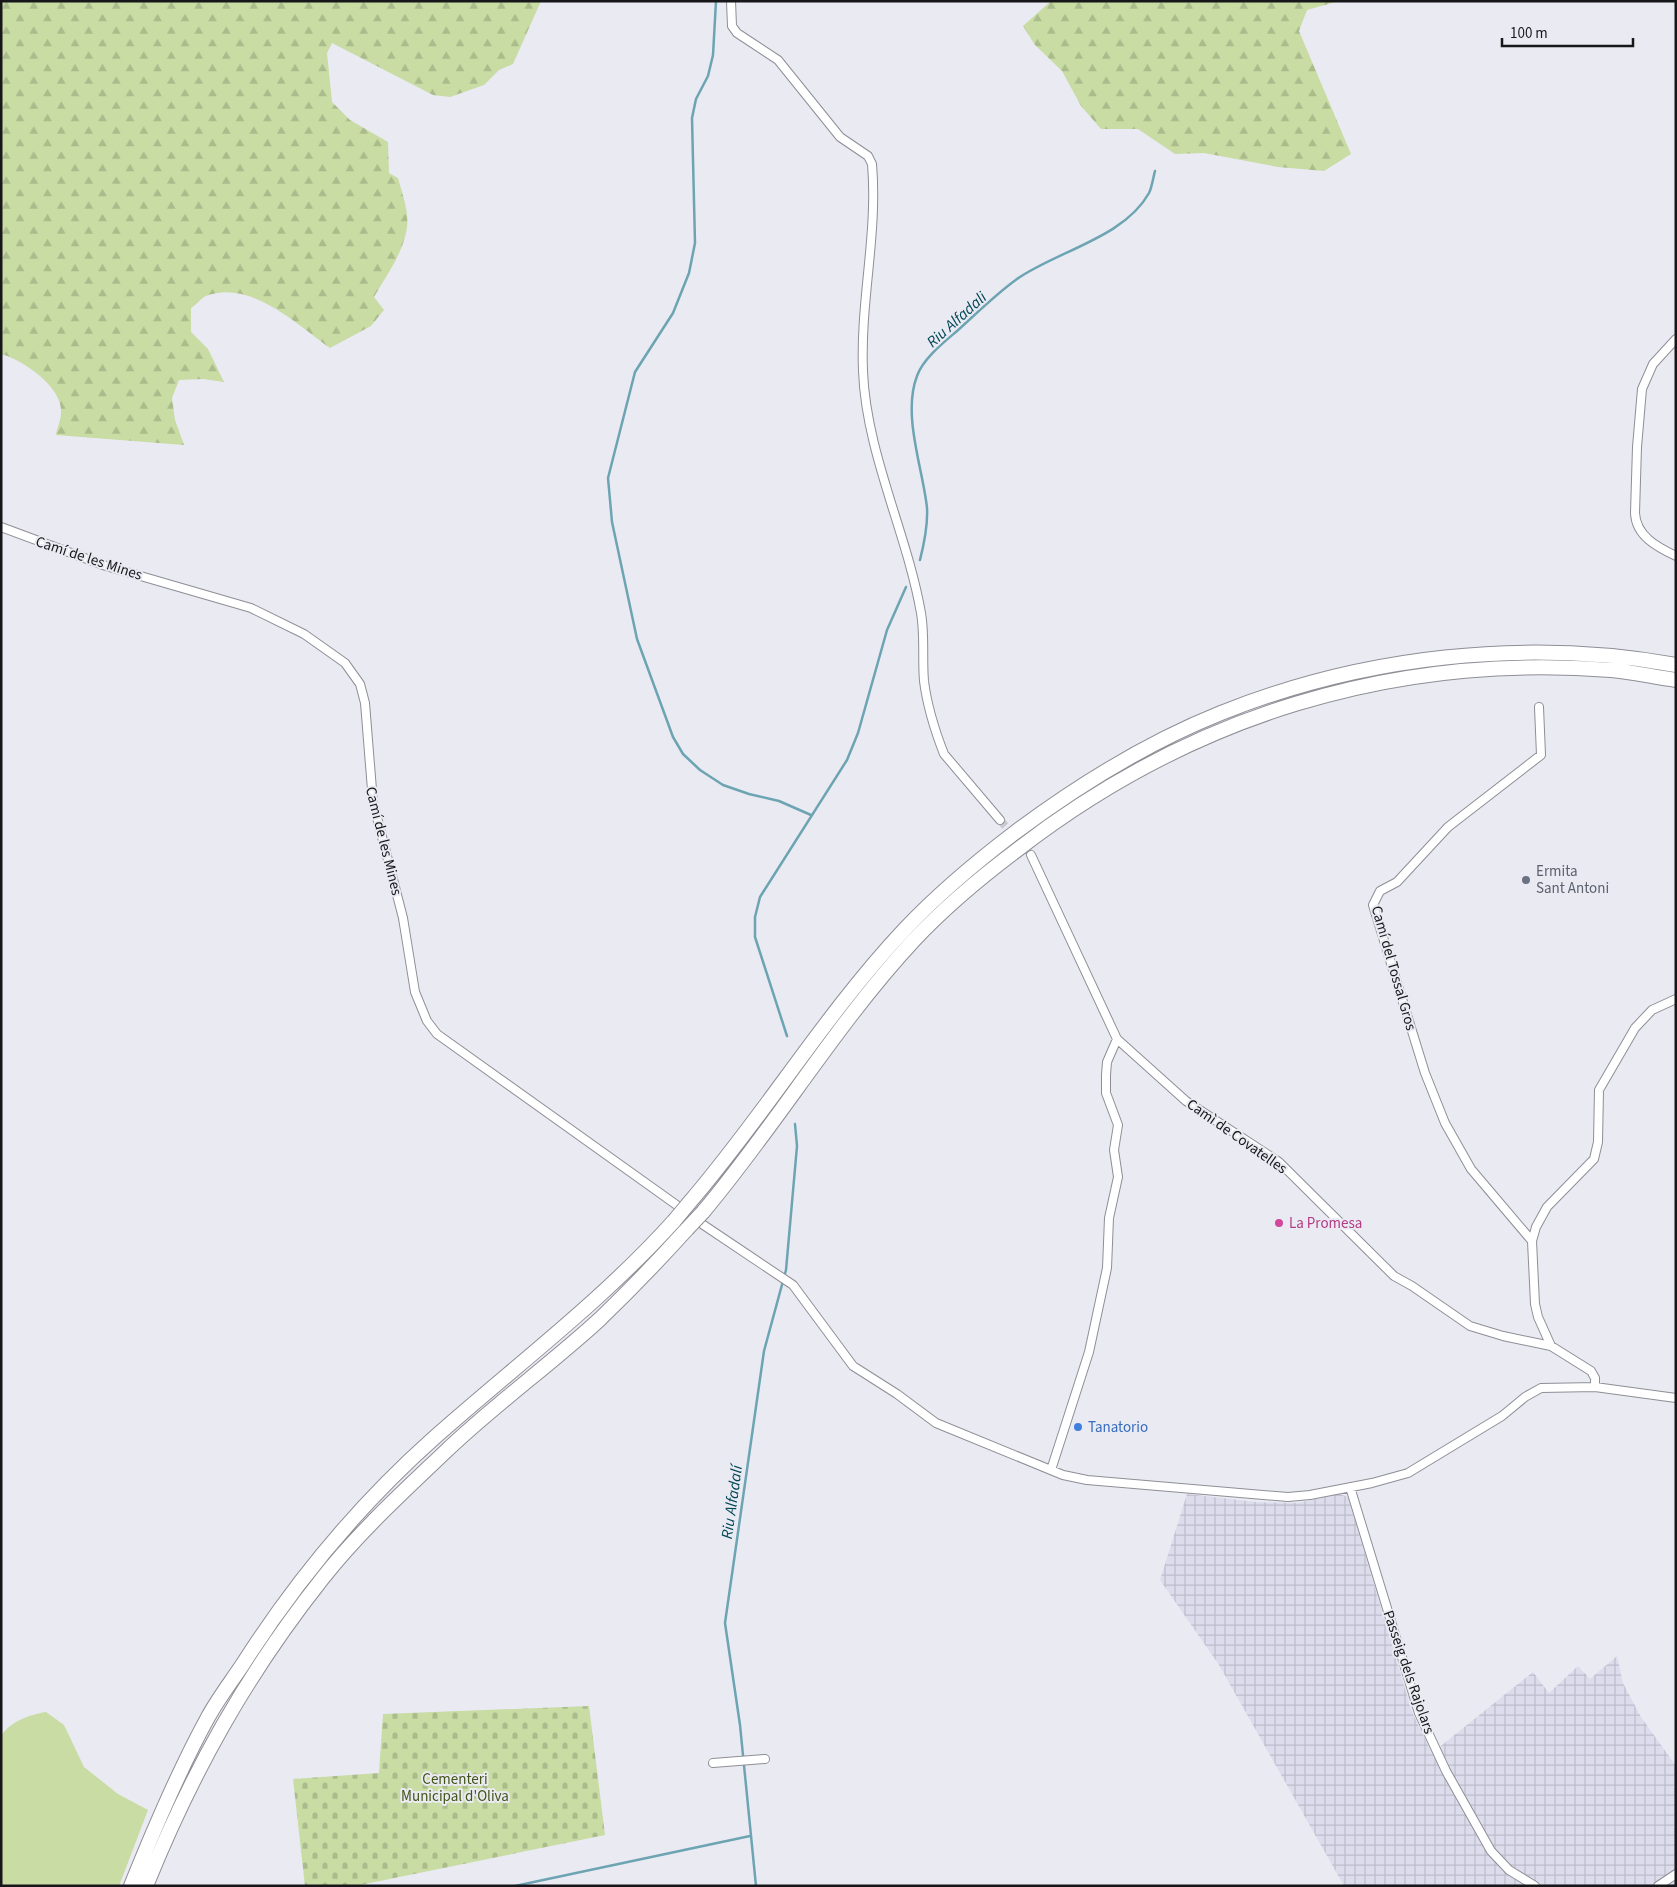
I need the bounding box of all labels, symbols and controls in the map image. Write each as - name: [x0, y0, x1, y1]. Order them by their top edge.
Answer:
- scale bar: [1502, 15, 1633, 47]
- text: 100 m: [1510, 23, 1548, 44]
- water label: Riu Alfadali: [922, 287, 992, 353]
- street label: Camí de les Mines: [33, 531, 145, 586]
- street label: Camí de les Mines: [360, 785, 407, 898]
- place label: Ermita Sant Antoni: [1536, 861, 1609, 899]
- marker: Ermita Sant Antoni: [1520, 874, 1532, 886]
- street label: Camí del Tossal Gros: [1366, 903, 1421, 1033]
- street label: Camì de Covatelles: [1182, 1094, 1291, 1179]
- place label: La Promesa: [1289, 1213, 1362, 1234]
- marker: La Promesa: [1273, 1217, 1285, 1229]
- place label: Tanatorio: [1088, 1417, 1148, 1438]
- marker: Tanatorio: [1072, 1421, 1084, 1433]
- water label: Riu Alfadalí: [716, 1462, 748, 1540]
- street label: Passeig dels Rajolars: [1378, 1608, 1439, 1737]
- park label: Cementeri Municipal d'Oliva: [401, 1769, 509, 1807]

